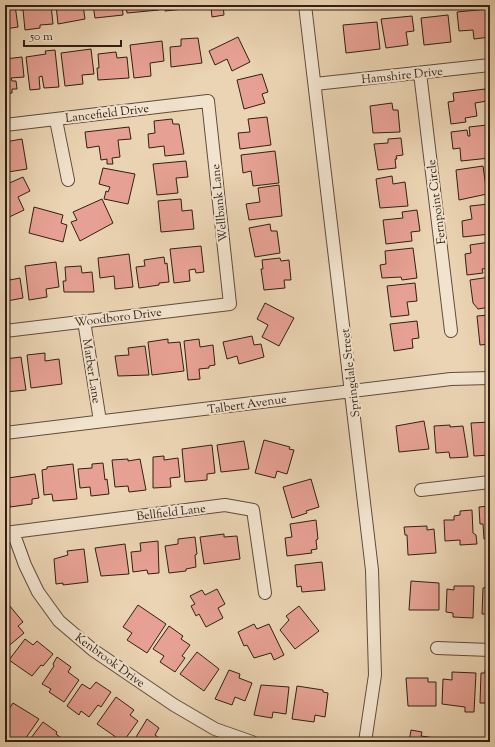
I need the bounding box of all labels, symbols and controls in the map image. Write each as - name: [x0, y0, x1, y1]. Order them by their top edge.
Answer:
- scale bar: [24, 22, 121, 48]
- text: 50 m: [29, 28, 53, 46]
- street label: Hamshire Drive: [361, 63, 444, 89]
- street label: Lancefield Drive: [64, 100, 150, 128]
- street label: Fernpoint Circle: [423, 158, 451, 245]
- street label: Wellbank Lane: [207, 163, 233, 243]
- street label: Woodboro Drive: [73, 304, 163, 332]
- street label: Springdale Street: [337, 328, 365, 418]
- street label: Marber Lane: [77, 337, 105, 405]
- street label: Talbert Avenue: [206, 390, 288, 419]
- street label: Bellfield Lane: [135, 500, 207, 526]
- street label: Kenbrook Drive: [71, 629, 149, 693]

